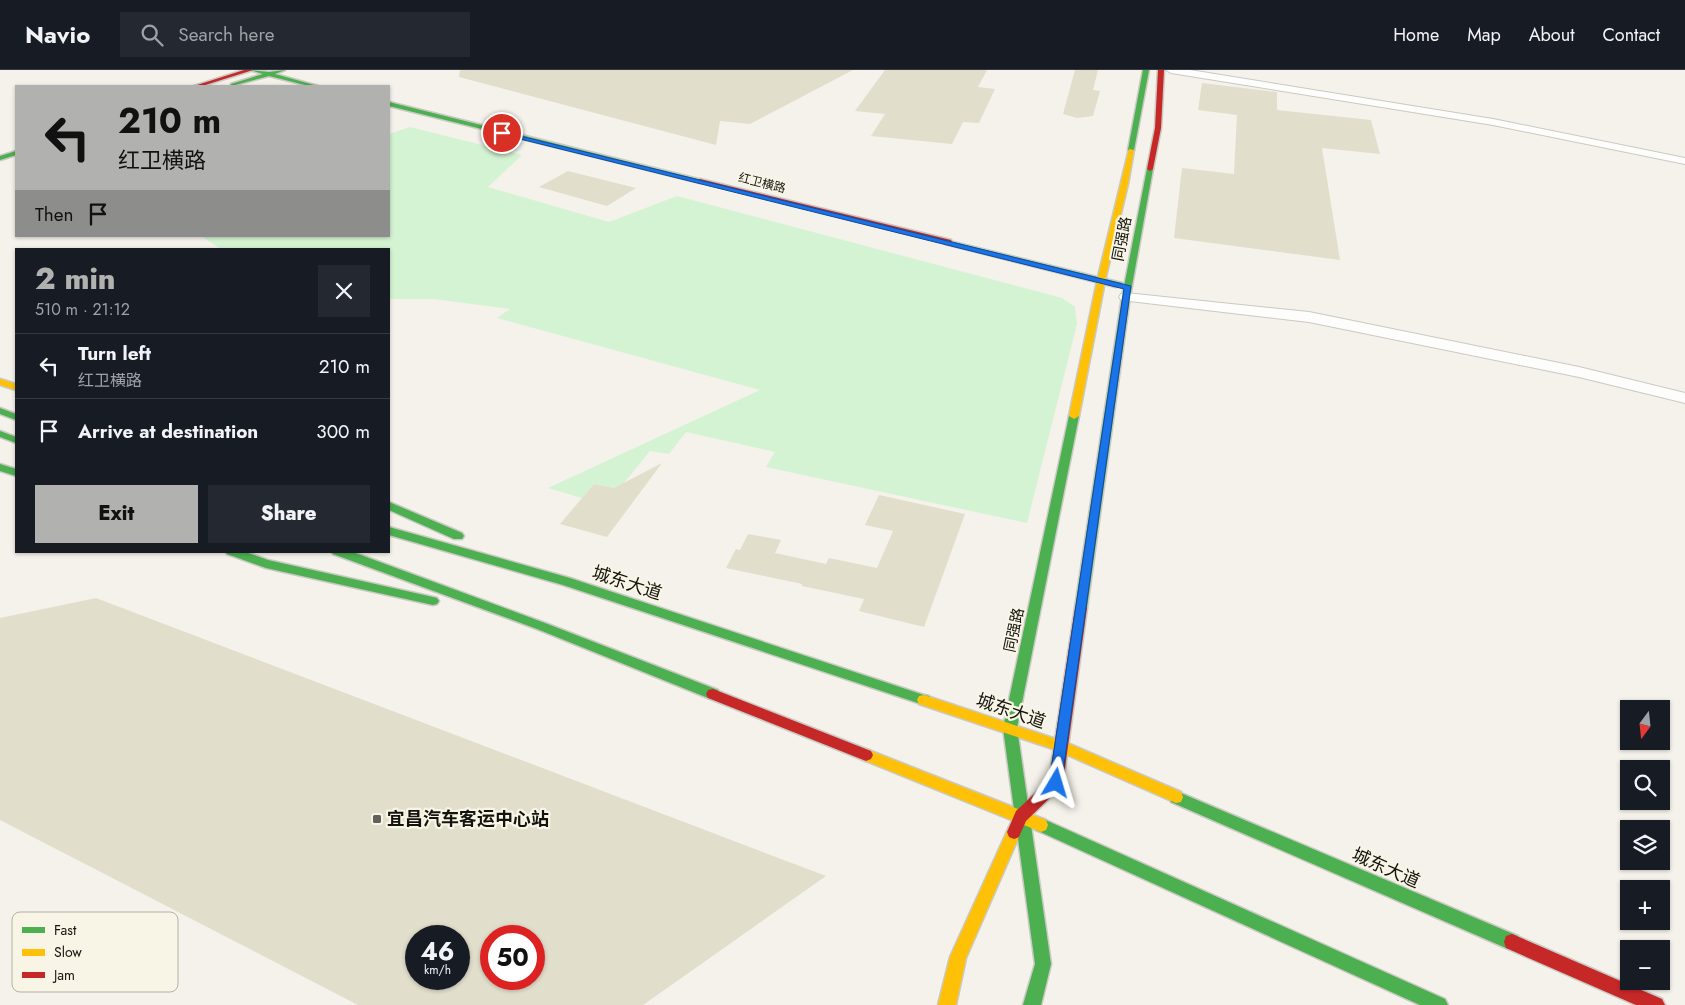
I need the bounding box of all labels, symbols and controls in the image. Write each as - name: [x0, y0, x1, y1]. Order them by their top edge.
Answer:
- search box: [120, 12, 470, 57]
- text: Navio: [25, 17, 90, 52]
- icon: search: [138, 21, 166, 49]
- text: Search here: [178, 21, 274, 48]
- text: Home: [1393, 22, 1439, 48]
- text: Map: [1467, 22, 1501, 48]
- text: About: [1529, 22, 1574, 48]
- text: Contact: [1602, 22, 1660, 48]
- text: 210 m: [118, 96, 221, 146]
- icon: left: [35, 105, 100, 170]
- pin: [481, 112, 523, 154]
- icon: arrive: [488, 119, 516, 147]
- text: 红卫横路: [118, 144, 206, 176]
- street label: 红卫横路: [737, 168, 787, 198]
- icon: arrive: [84, 200, 112, 228]
- text: Then: [35, 201, 74, 228]
- street label: 同强路: [1107, 215, 1137, 263]
- text: 2 min: [35, 257, 116, 300]
- button: close: [318, 265, 370, 317]
- text: 510 m · 21:12: [35, 298, 130, 321]
- text: Turn left: [78, 340, 151, 367]
- icon: left: [35, 352, 63, 380]
- text: 210 m: [319, 353, 370, 380]
- text: 红卫横路: [78, 369, 142, 392]
- icon: arrive: [35, 417, 63, 445]
- text: Arrive at destination: [78, 418, 258, 445]
- text: 300 m: [316, 418, 370, 445]
- button: Exit: [35, 485, 198, 543]
- button: Share: [208, 485, 370, 543]
- street label: 城东大道: [589, 560, 665, 606]
- street label: 同强路: [999, 606, 1029, 654]
- street label: 城东大道: [973, 687, 1049, 735]
- north arrow: [1620, 700, 1670, 750]
- map controls: [1620, 700, 1670, 990]
- position arrow: [1029, 756, 1081, 808]
- button: search: [1620, 760, 1670, 810]
- place label: 宜昌汽车客运中心站: [387, 806, 549, 832]
- marker: 宜昌汽车客运中心站: [371, 813, 383, 825]
- button: layers: [1620, 820, 1670, 870]
- street label: 城东大道: [1348, 841, 1424, 895]
- button: +: [1620, 880, 1670, 930]
- legend: [12, 912, 178, 992]
- text: Fast: [54, 920, 77, 940]
- speed limit sign: 50: [480, 925, 545, 990]
- text: 46: [420, 933, 455, 969]
- button: −: [1620, 940, 1670, 990]
- text: Slow: [54, 942, 82, 962]
- text: km/h: [424, 961, 451, 979]
- text: Jam: [52, 965, 75, 985]

